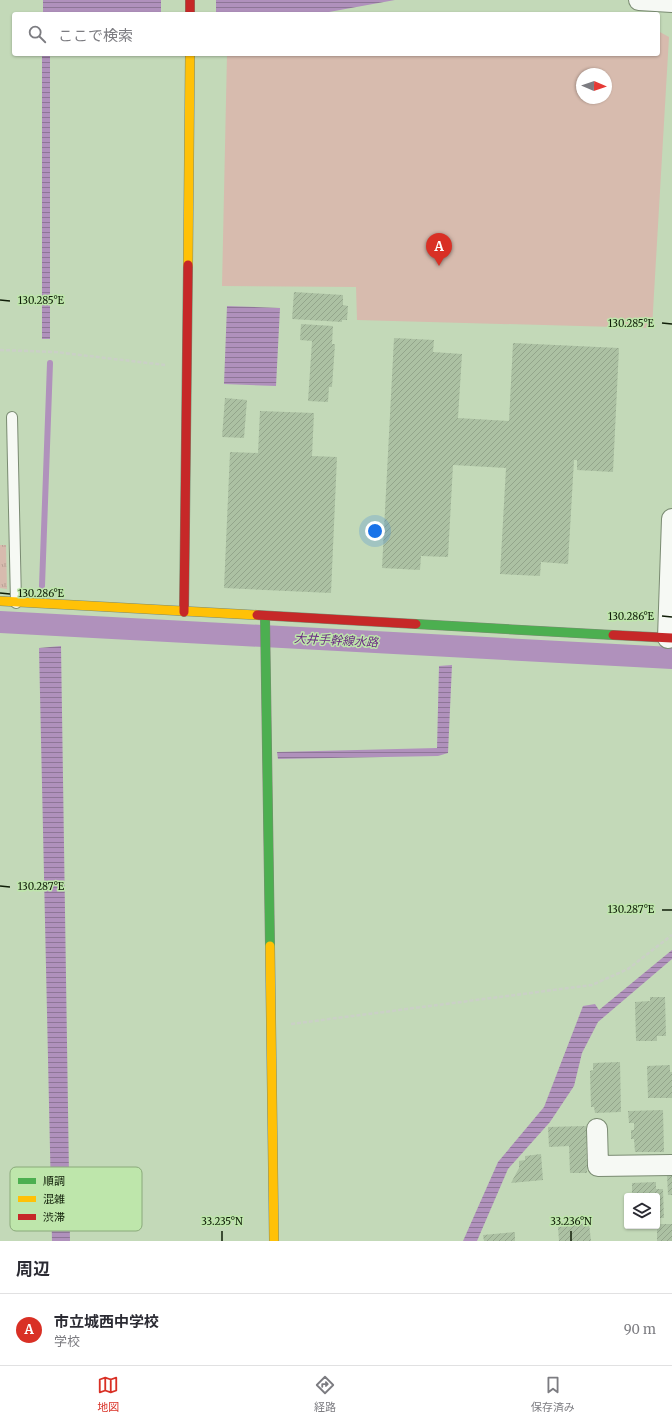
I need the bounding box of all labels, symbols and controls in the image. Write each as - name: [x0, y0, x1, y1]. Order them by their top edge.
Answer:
- search box: [12, 12, 660, 56]
- icon: search: [26, 23, 48, 45]
- text: ここで検索: [58, 26, 133, 45]
- north arrow: [576, 68, 612, 104]
- pin: A: [426, 233, 452, 266]
- text: 130.285°E: [18, 294, 65, 307]
- text: 130.285°E: [608, 317, 655, 330]
- your location: [365, 521, 385, 541]
- text: 130.286°E: [18, 587, 65, 600]
- text: 130.286°E: [608, 610, 655, 623]
- water label: 大井手幹線水路: [294, 630, 379, 650]
- text: 130.287°E: [18, 880, 65, 893]
- text: 130.287°E: [608, 903, 655, 916]
- legend: [10, 1167, 142, 1231]
- text: 順調: [43, 1174, 65, 1188]
- text: 混雑: [43, 1192, 65, 1206]
- map controls: [624, 1193, 660, 1229]
- button: layers: [624, 1193, 660, 1229]
- text: 渋滞: [43, 1210, 65, 1224]
- text: 33.235°N: [201, 1215, 243, 1228]
- text: 33.236°N: [550, 1215, 592, 1228]
- text: 周辺: [16, 1258, 50, 1280]
- text: 市立城西中学校: [54, 1312, 159, 1331]
- text: A: [24, 1321, 34, 1338]
- text: 90 m: [624, 1321, 656, 1338]
- text: 学校: [54, 1333, 80, 1350]
- tab: 地図: [97, 1374, 119, 1414]
- tab: 経路: [314, 1374, 336, 1414]
- tab: 保存済み: [531, 1374, 575, 1414]

